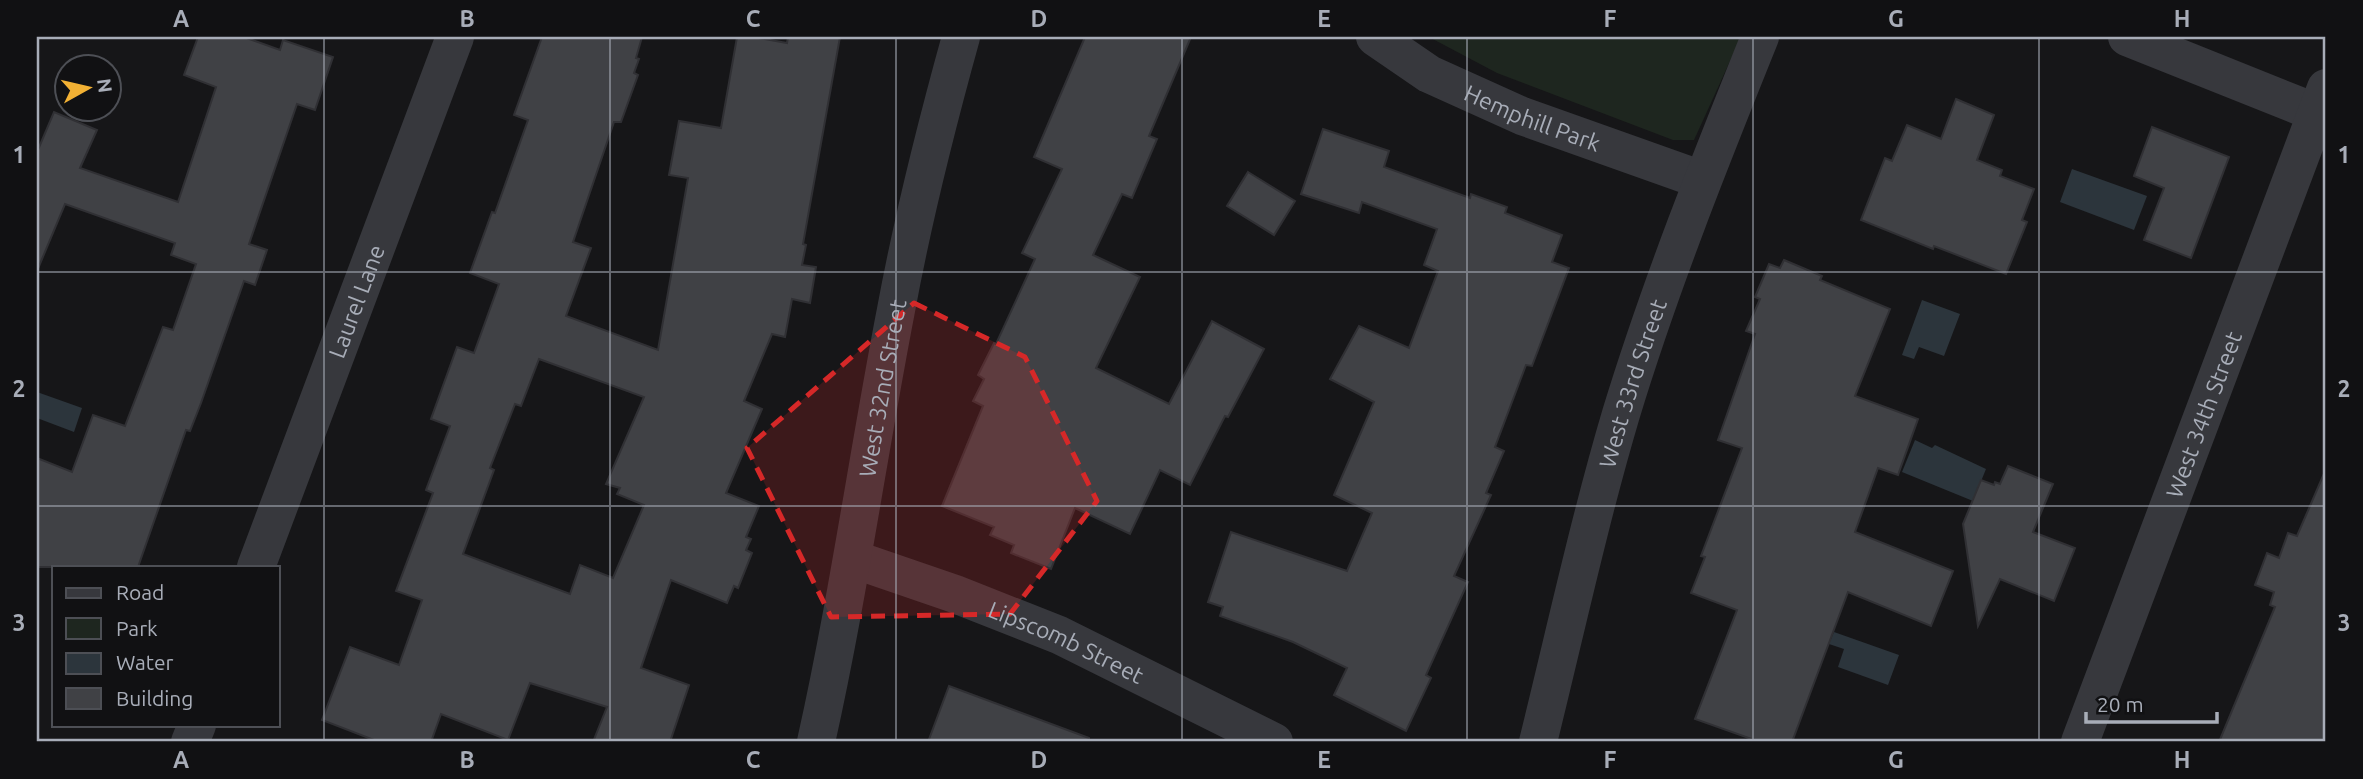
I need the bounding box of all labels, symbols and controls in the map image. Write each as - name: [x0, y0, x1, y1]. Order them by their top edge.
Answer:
- text: A: [173, 6, 189, 31]
- text: B: [459, 6, 475, 31]
- text: C: [746, 6, 761, 31]
- text: D: [1031, 6, 1047, 31]
- text: E: [1317, 6, 1331, 31]
- text: F: [1604, 6, 1617, 31]
- text: G: [1888, 6, 1904, 31]
- text: H: [2174, 6, 2190, 31]
- north arrow: [52, 52, 122, 122]
- text: N: [93, 77, 117, 94]
- street label: Hemphill Park: [1461, 79, 1604, 156]
- text: 1: [13, 142, 25, 167]
- text: 1: [2338, 142, 2350, 167]
- street label: Laurel Lane: [323, 241, 388, 361]
- street label: West 33rd Street: [1594, 295, 1671, 470]
- street label: West 32nd Street: [854, 297, 910, 479]
- street label: West 34th Street: [2161, 328, 2246, 501]
- text: 2: [13, 376, 25, 401]
- text: 2: [2338, 376, 2350, 401]
- legend: [52, 566, 280, 726]
- text: Road: [116, 580, 164, 604]
- street label: Lipscomb Street: [985, 596, 1148, 688]
- text: 3: [13, 610, 25, 635]
- text: 3: [2338, 610, 2350, 635]
- text: Park: [116, 616, 158, 640]
- text: Water: [116, 650, 174, 674]
- scale bar: [2086, 681, 2218, 725]
- text: Building: [116, 686, 193, 710]
- text: 20 m: [2097, 692, 2144, 716]
- text: A: [173, 747, 189, 772]
- text: B: [459, 747, 475, 772]
- text: C: [746, 747, 761, 772]
- text: D: [1031, 747, 1047, 772]
- text: E: [1317, 747, 1331, 772]
- text: F: [1604, 747, 1617, 772]
- text: G: [1888, 747, 1904, 772]
- text: H: [2174, 747, 2190, 772]

